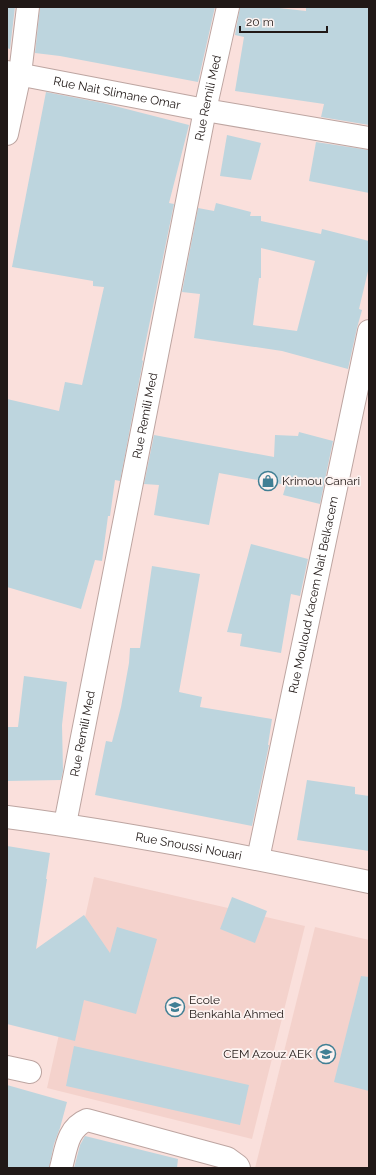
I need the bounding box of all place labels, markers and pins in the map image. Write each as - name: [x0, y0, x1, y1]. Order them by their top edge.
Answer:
- shop icon: Krimou Canari: [257, 470, 279, 492]
- place label: Krimou Canari: [282, 474, 360, 488]
- place label: Ecole Benkahla Ahmed: [189, 993, 284, 1021]
- school or university icon: Ecole Benkahla Ahmed: [164, 996, 186, 1018]
- school or university icon: CEM Azouz AEK: [315, 1043, 337, 1065]
- place label: CEM Azouz AEK: [223, 1047, 312, 1061]

